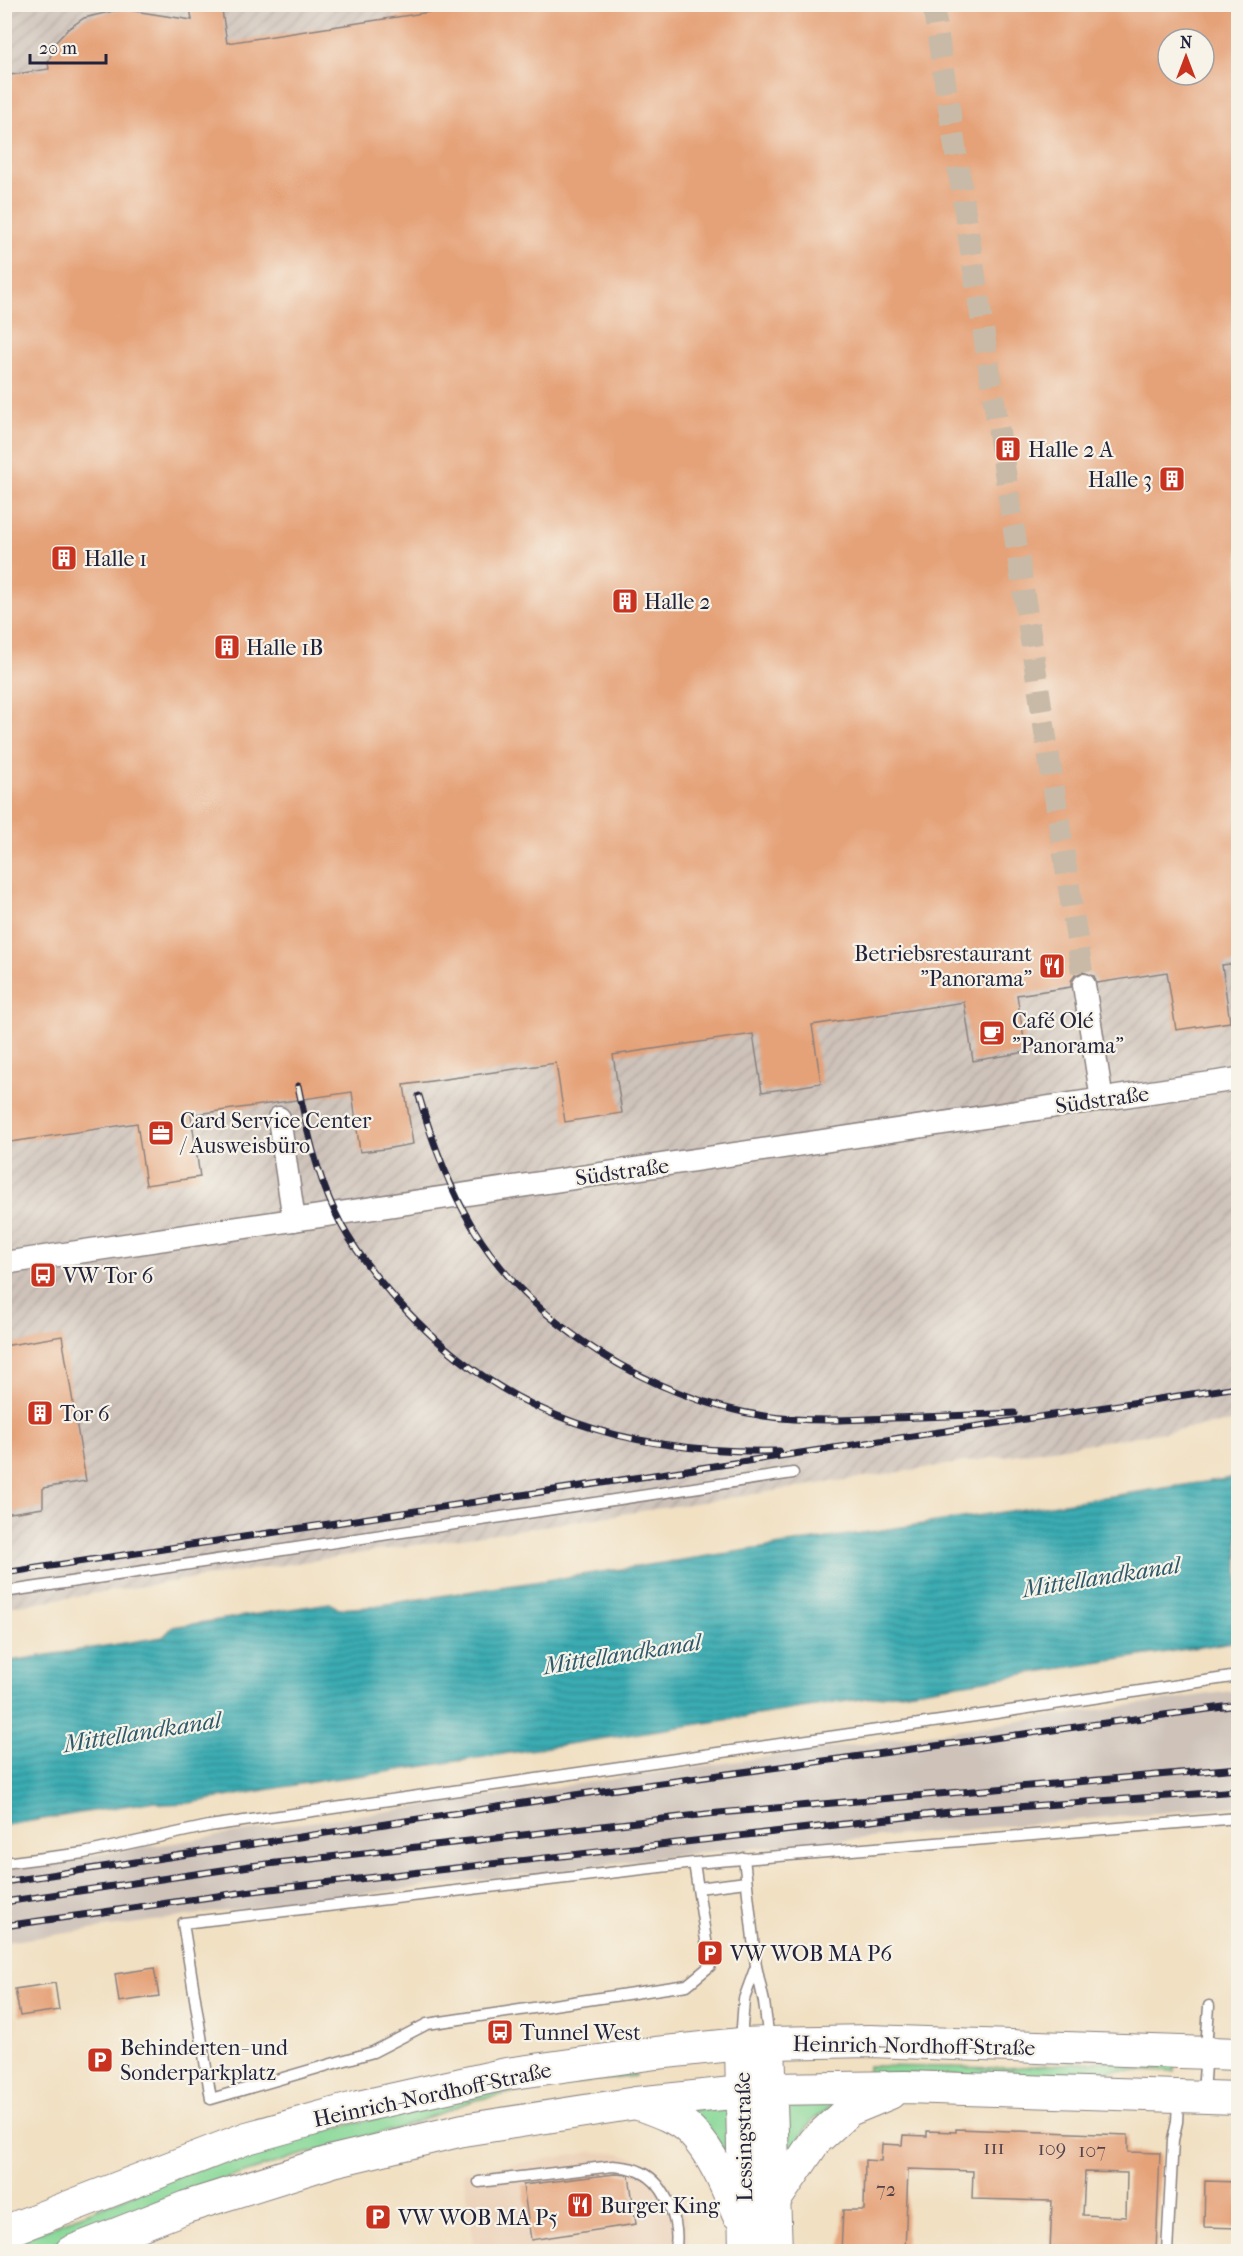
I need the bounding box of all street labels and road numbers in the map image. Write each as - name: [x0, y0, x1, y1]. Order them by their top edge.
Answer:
- street label: Südstraße: [1054, 1081, 1151, 1119]
- street label: Südstraße: [574, 1153, 671, 1191]
- street label: Heinrich-Nordhoff-Straße: [792, 2031, 1036, 2061]
- street label: Heinrich-Nordhoff-Straße: [311, 2057, 554, 2133]
- street label: Lessingstraße: [730, 2072, 758, 2202]

